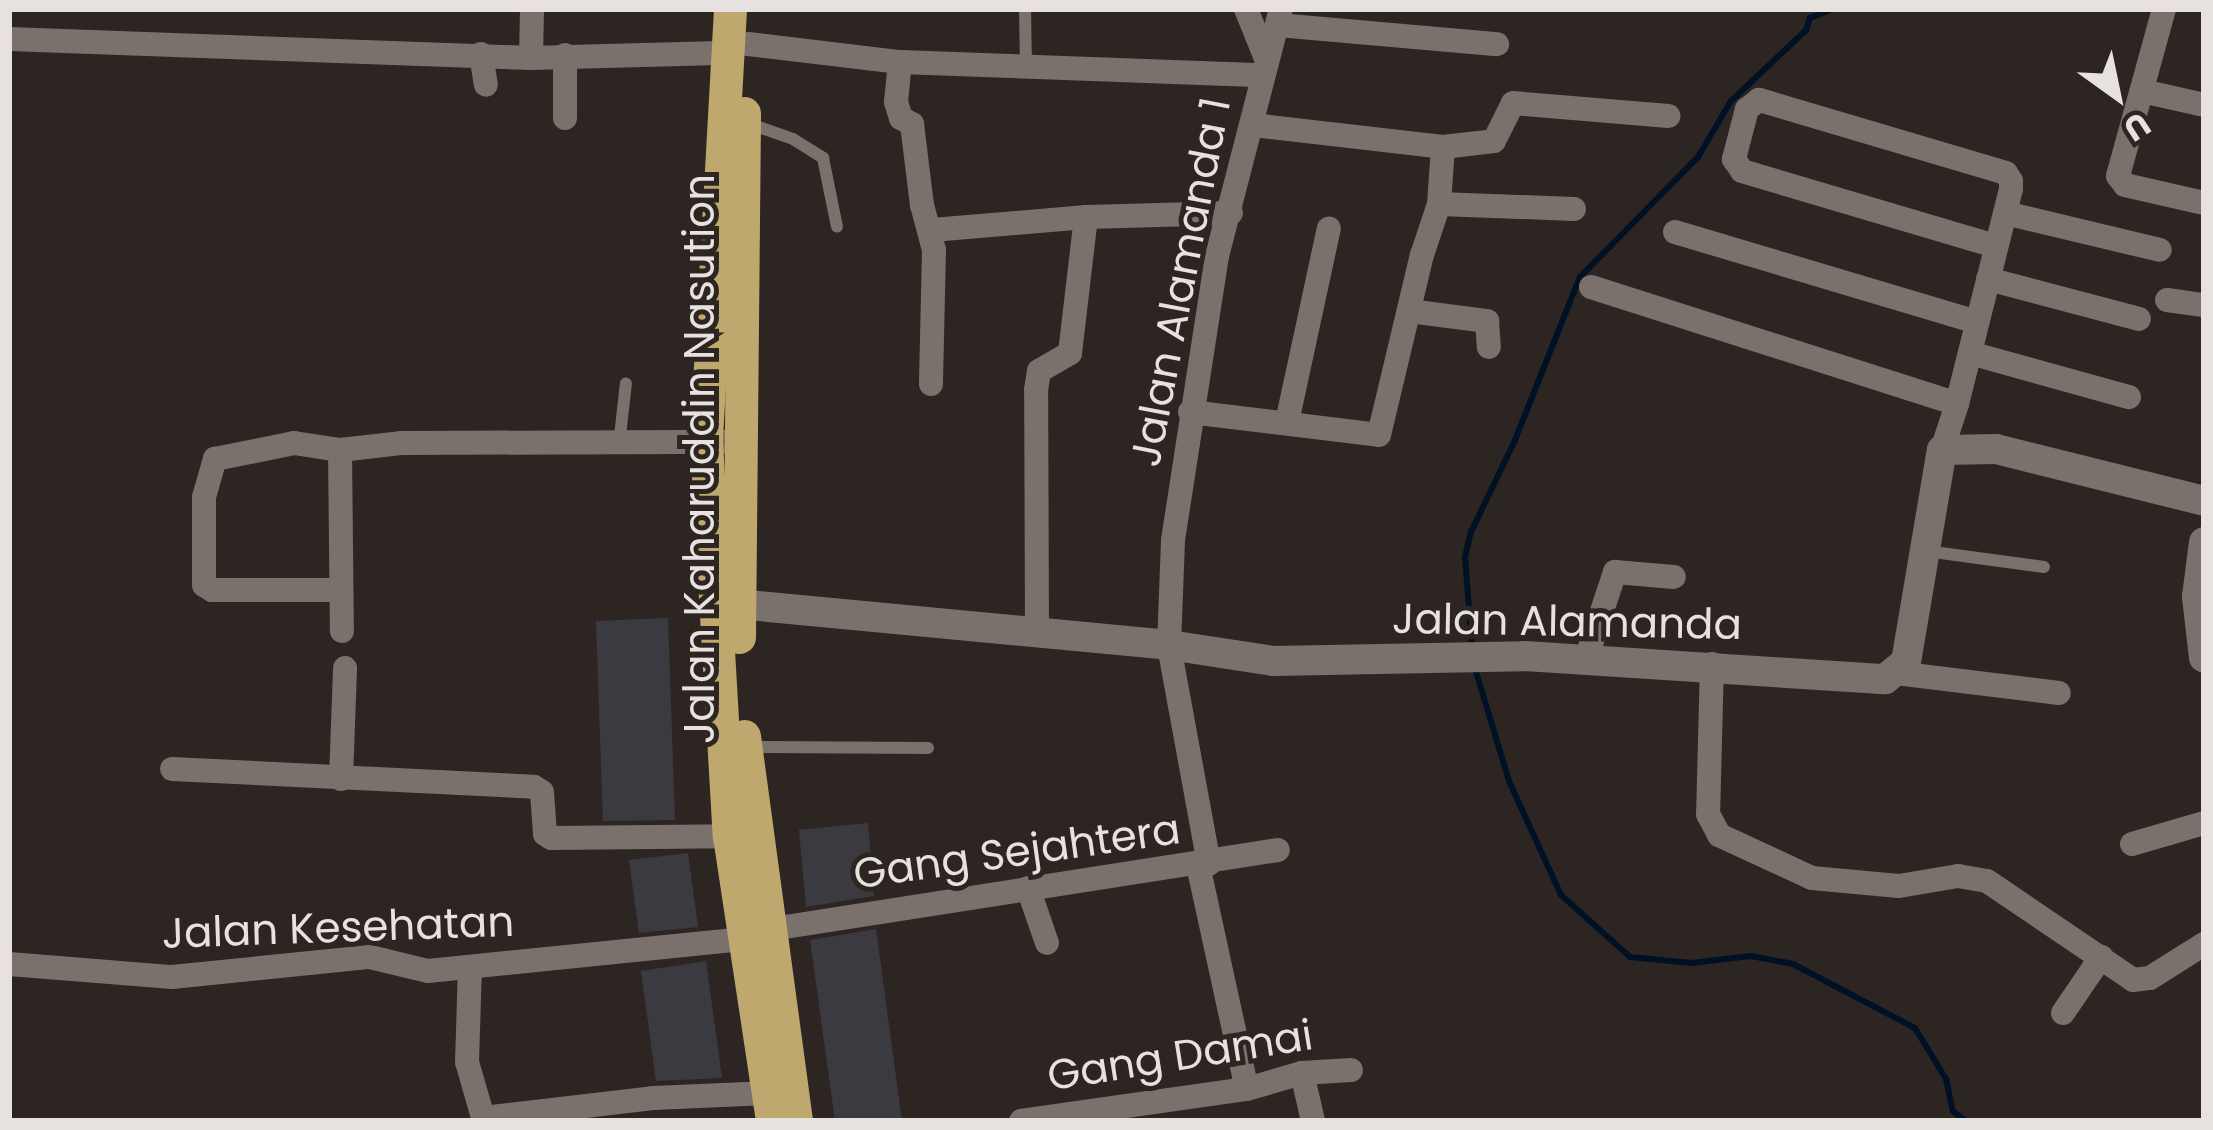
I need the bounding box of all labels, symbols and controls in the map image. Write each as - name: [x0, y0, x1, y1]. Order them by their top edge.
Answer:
- north arrow: [2057, 36, 2177, 156]
- street label: Jalan Alamanda 1: [1121, 93, 1241, 471]
- text: U: [2114, 101, 2159, 153]
- street label: Jalan Kaharuddin Nasution: [675, 174, 725, 744]
- street label: Jalan Alamanda: [1392, 594, 1742, 650]
- street label: Gang Sejahtera: [850, 804, 1184, 900]
- street label: Jalan Kesehatan: [161, 897, 515, 959]
- street label: Gang Damai: [1044, 1010, 1316, 1102]

